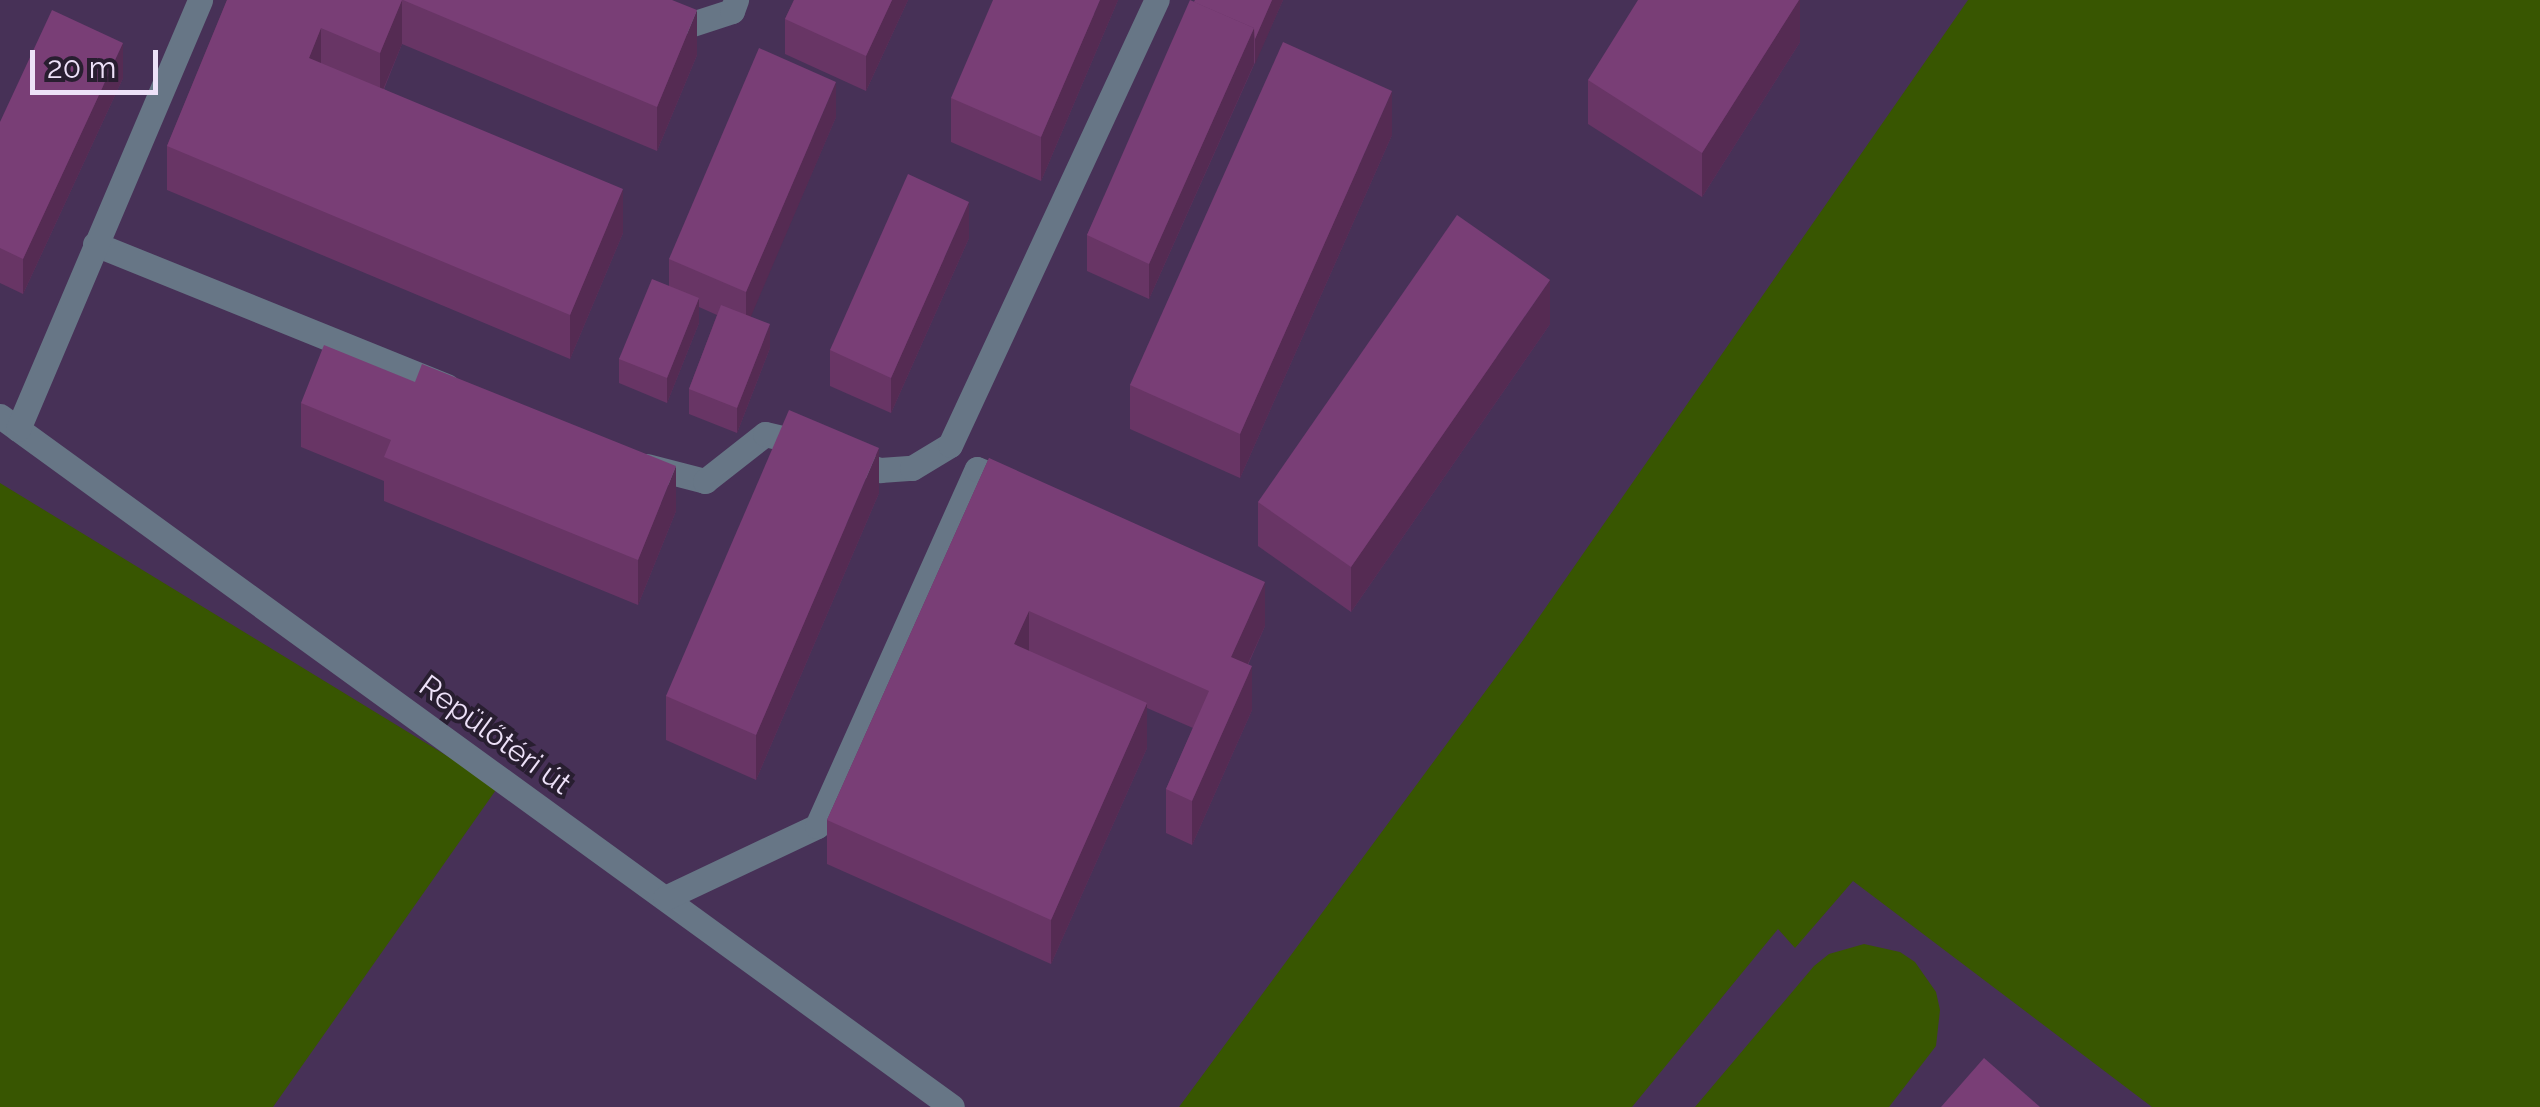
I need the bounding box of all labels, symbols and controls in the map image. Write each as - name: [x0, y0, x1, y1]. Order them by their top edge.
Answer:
- scale bar: [35, 30, 162, 92]
- text: 20 m: [47, 50, 116, 85]
- street label: Repülőtéri út: [412, 668, 578, 802]

